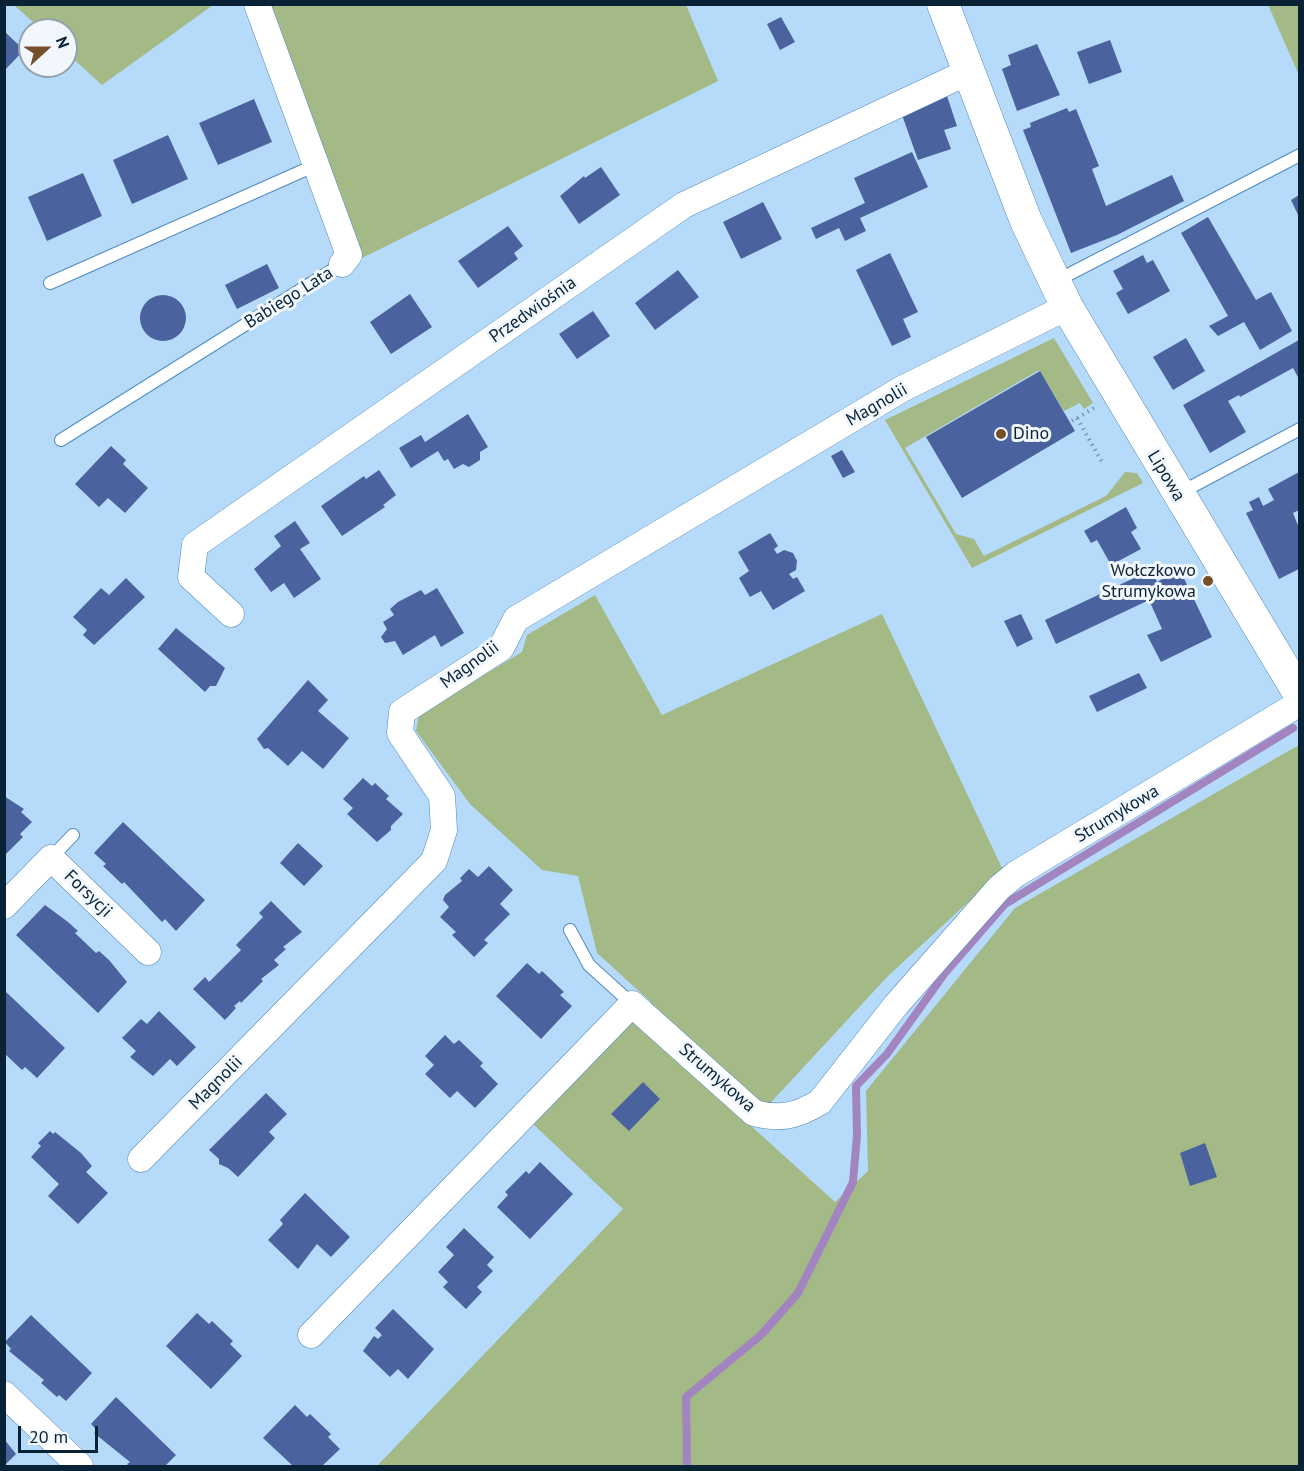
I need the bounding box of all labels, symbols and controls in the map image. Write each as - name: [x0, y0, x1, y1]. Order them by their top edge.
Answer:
- north arrow: [18, 18, 78, 78]
- text: N: [52, 34, 74, 51]
- street label: Babiego Lata: [241, 262, 337, 334]
- street label: Przedwiośnia: [485, 272, 581, 348]
- street label: Magnolii: [842, 379, 912, 431]
- place label: Dino: [1013, 423, 1049, 445]
- marker: Dino: [994, 427, 1008, 441]
- street label: Lipowa: [1142, 447, 1190, 505]
- place label: Wołczkowo Strumykowa: [1102, 560, 1196, 602]
- marker: Wołczkowo Strumykowa: [1201, 574, 1215, 588]
- street label: Magnolii: [436, 637, 504, 693]
- street label: Strumykowa: [1071, 780, 1163, 848]
- street label: Forsycji: [59, 866, 117, 922]
- street label: Strumykowa: [674, 1039, 760, 1117]
- street label: Magnolii: [185, 1052, 247, 1114]
- scale bar: [21, 1414, 100, 1452]
- text: 20 m: [29, 1425, 68, 1448]

